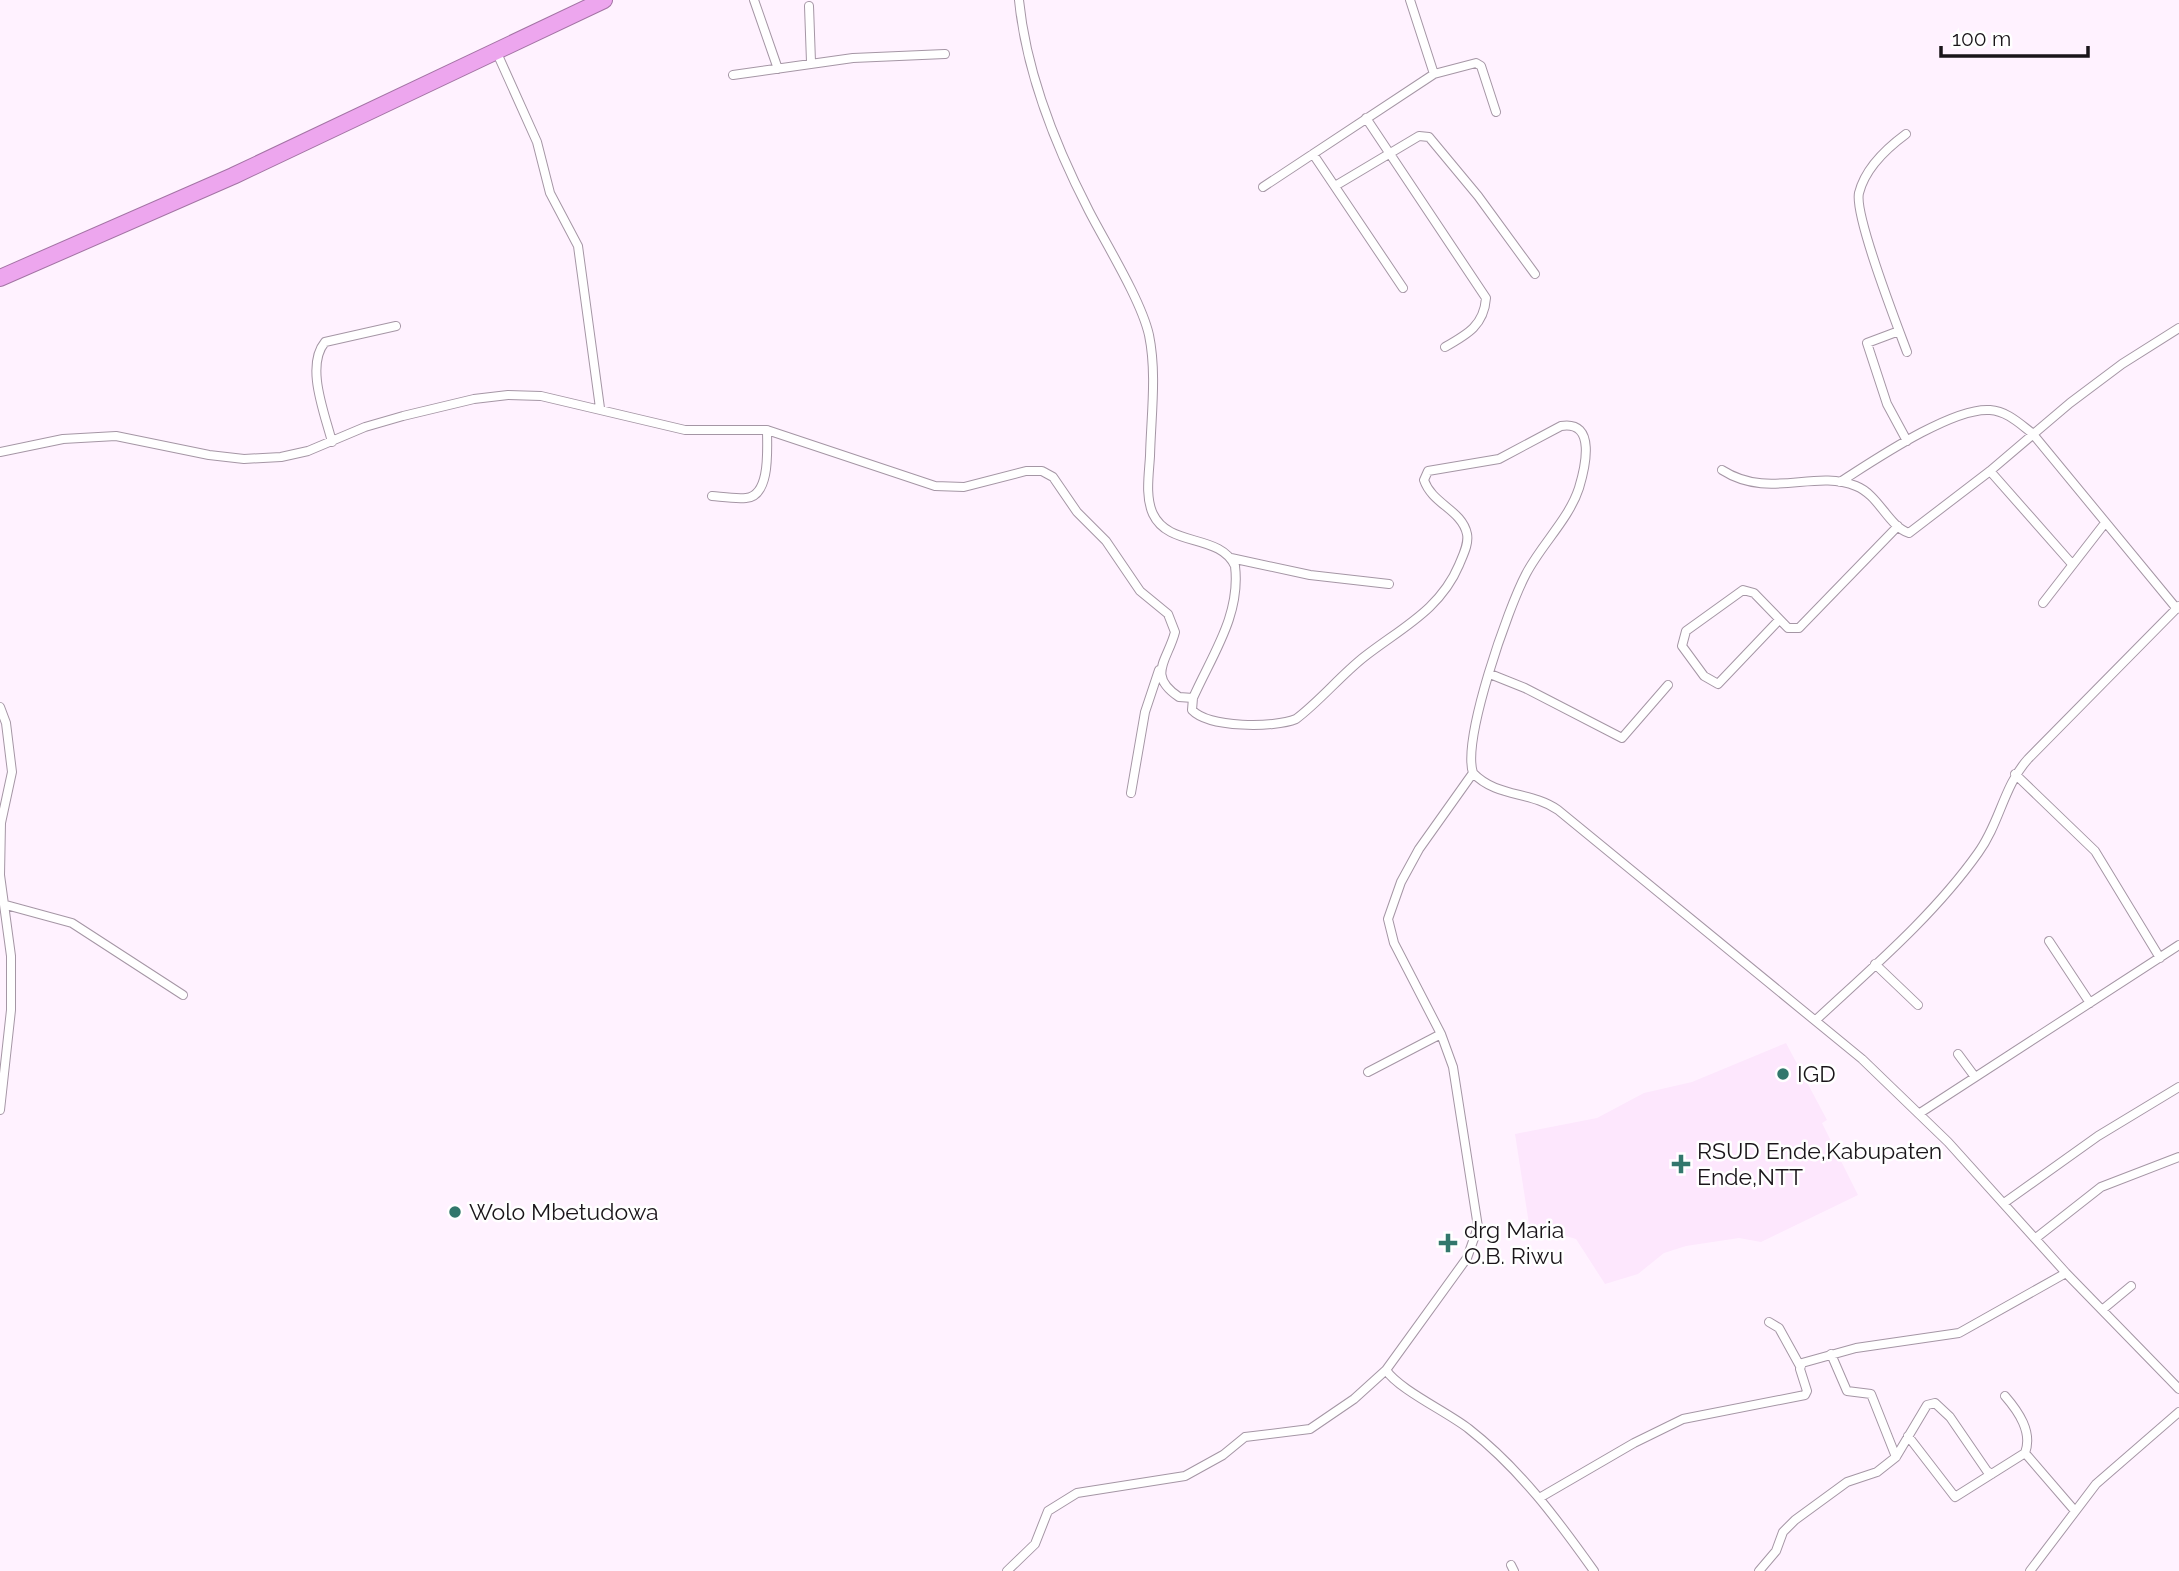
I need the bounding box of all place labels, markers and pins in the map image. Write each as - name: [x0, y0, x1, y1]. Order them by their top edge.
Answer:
- place label: IGD: [1797, 1060, 1836, 1087]
- marker: IGD: [1775, 1066, 1791, 1082]
- place label: RSUD Ende,Kabupaten Ende,NTT: [1697, 1137, 1942, 1190]
- marker: RSUD Ende,Kabupaten Ende,NTT: [1671, 1154, 1691, 1174]
- place label: Wolo Mbetudowa: [469, 1198, 659, 1225]
- marker: Wolo Mbetudowa: [447, 1204, 463, 1220]
- place label: drg Maria O.B. Riwu: [1464, 1216, 1564, 1269]
- marker: drg Maria O.B. Riwu: [1438, 1233, 1458, 1253]

